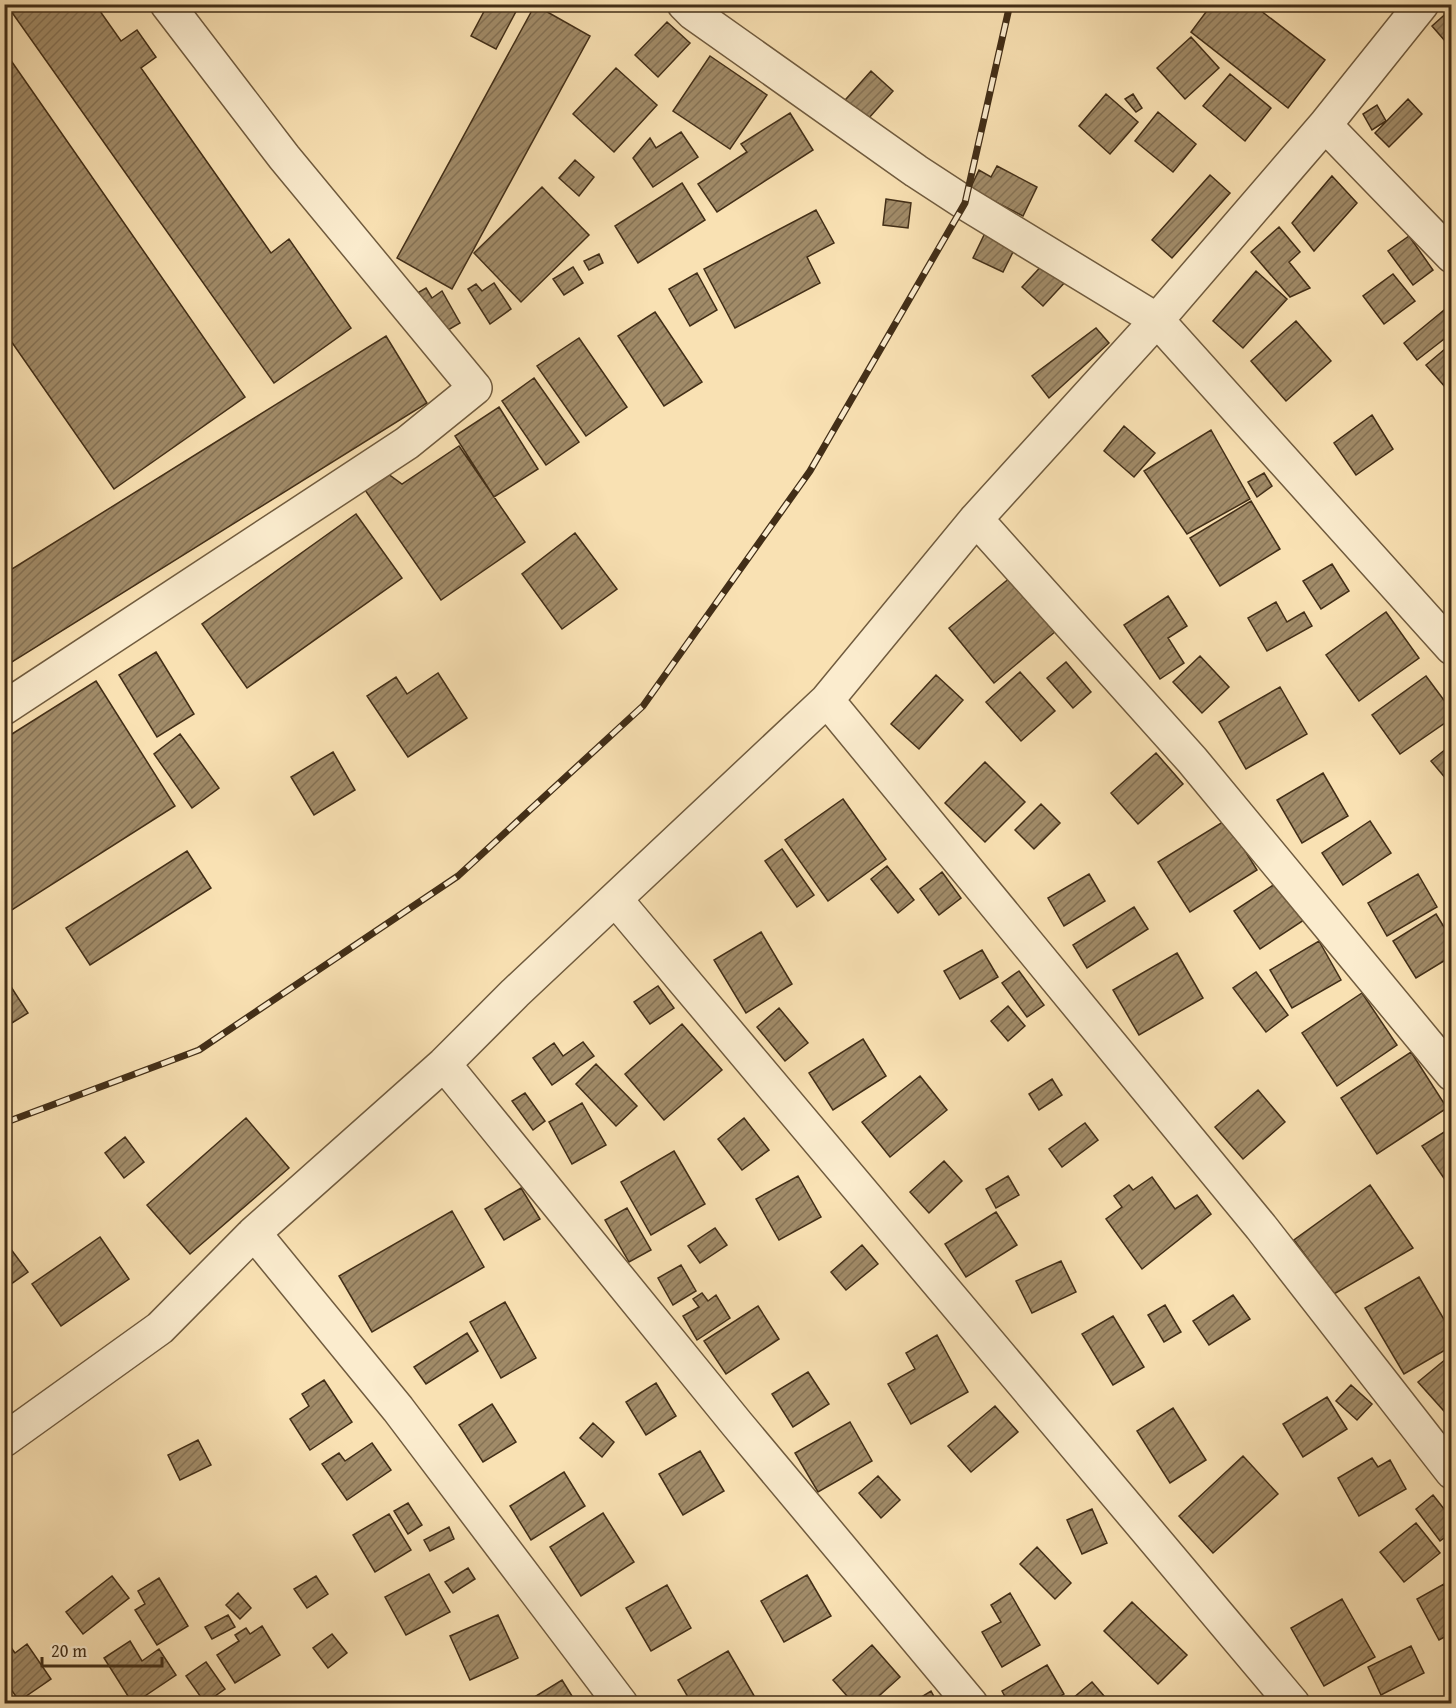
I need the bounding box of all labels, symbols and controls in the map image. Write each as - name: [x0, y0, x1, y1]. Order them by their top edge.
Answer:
- scale bar: [42, 1630, 162, 1668]
- text: 20 m: [51, 1637, 87, 1664]

